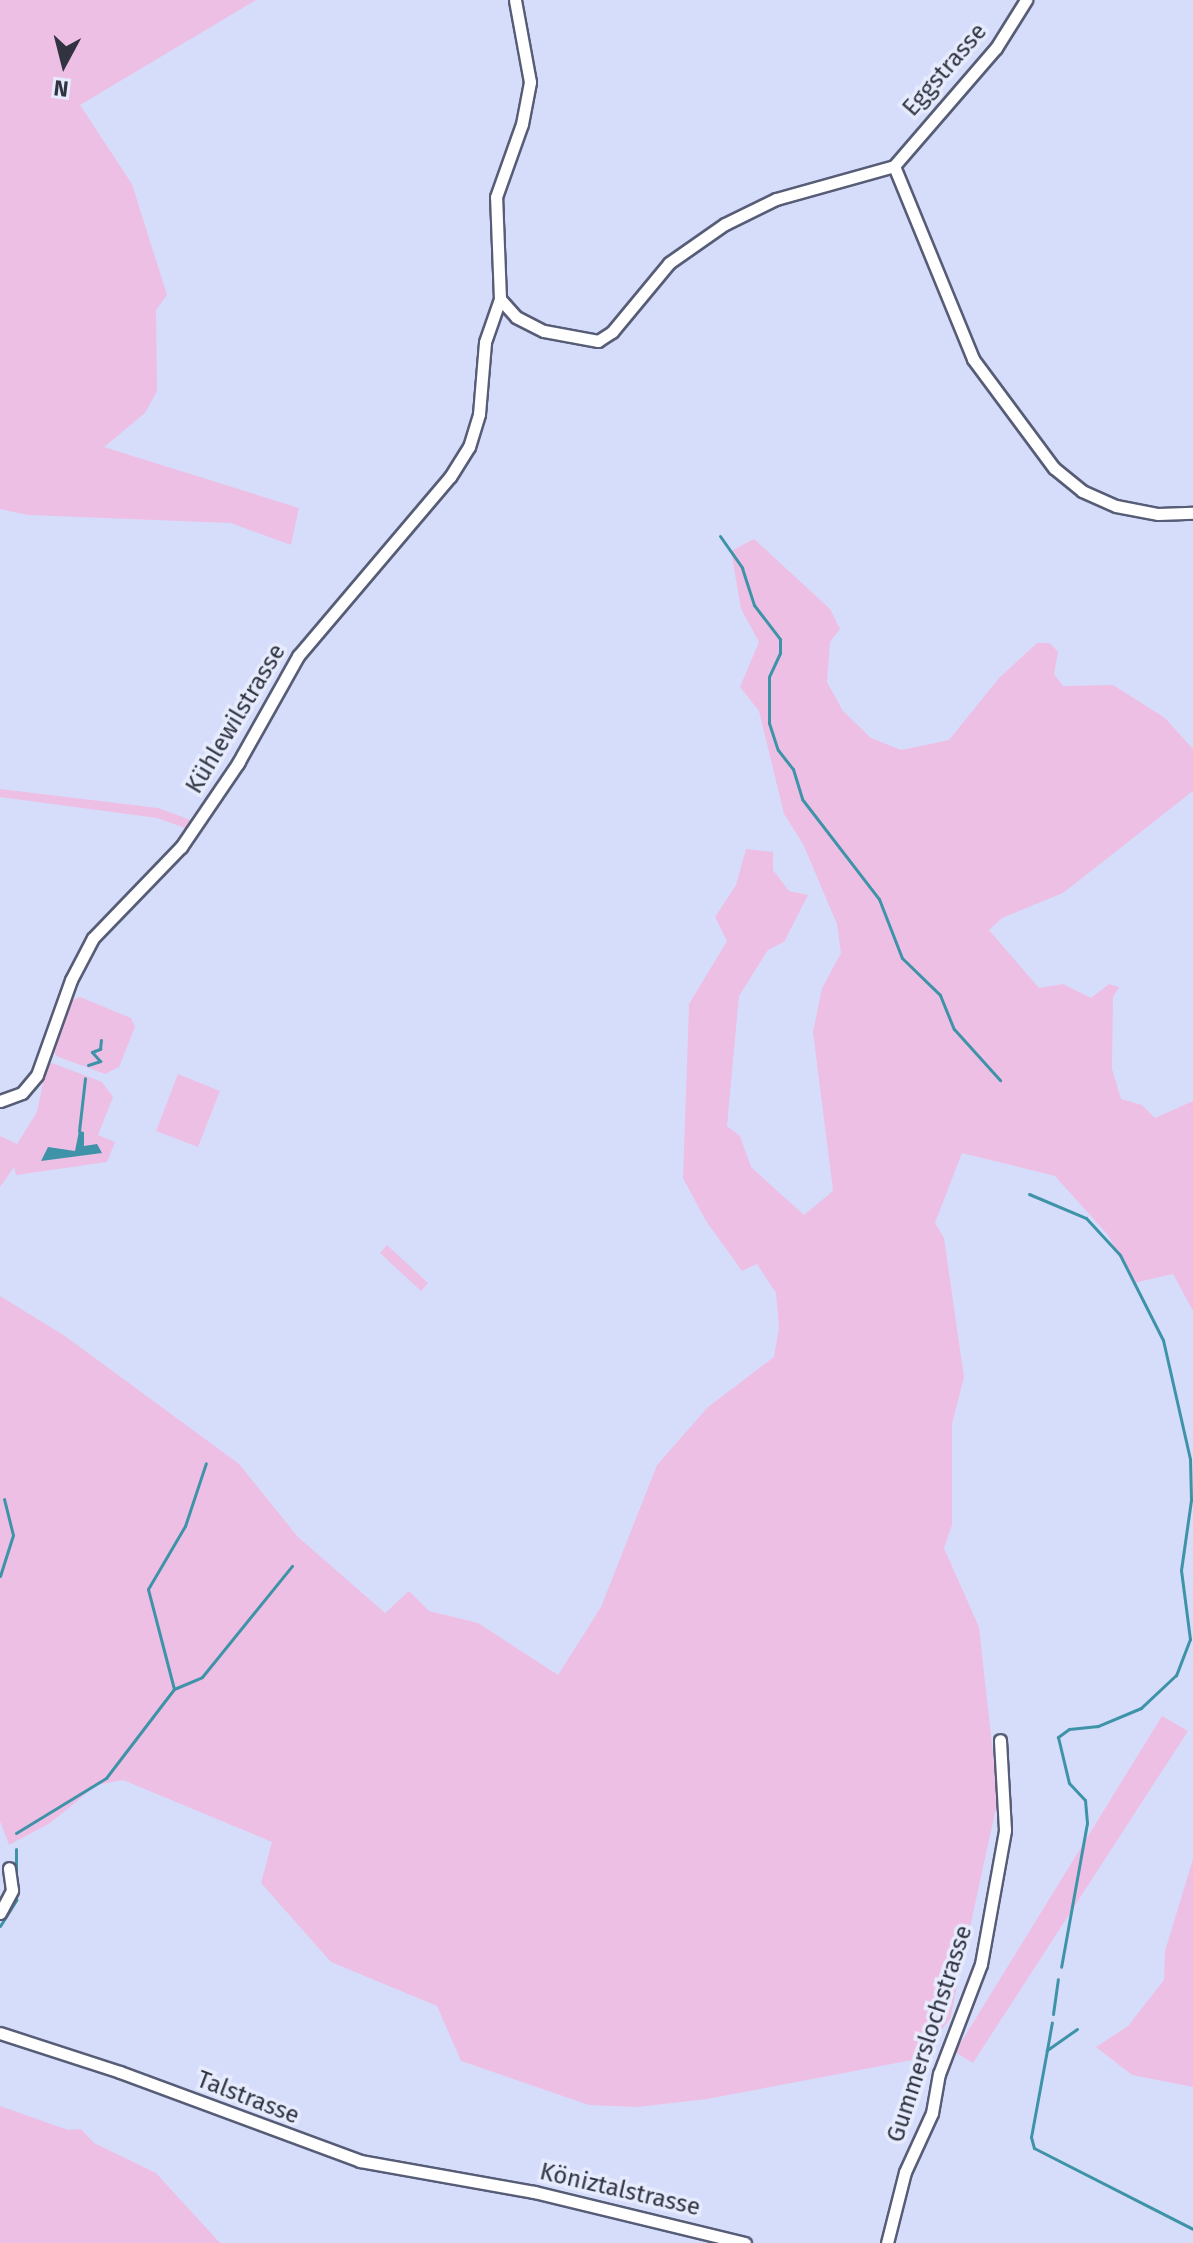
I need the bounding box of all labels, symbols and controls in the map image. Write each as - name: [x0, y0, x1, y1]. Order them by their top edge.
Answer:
- street label: Eggstrasse: [897, 18, 993, 122]
- north arrow: [24, 24, 104, 104]
- text: N: [52, 74, 70, 103]
- street label: Kühlewilstrasse: [180, 639, 292, 799]
- street label: Gummerslochstrasse: [881, 1922, 979, 2146]
- street label: Talstrasse: [193, 2065, 303, 2131]
- street label: Köniztalstrasse: [537, 2158, 703, 2222]

